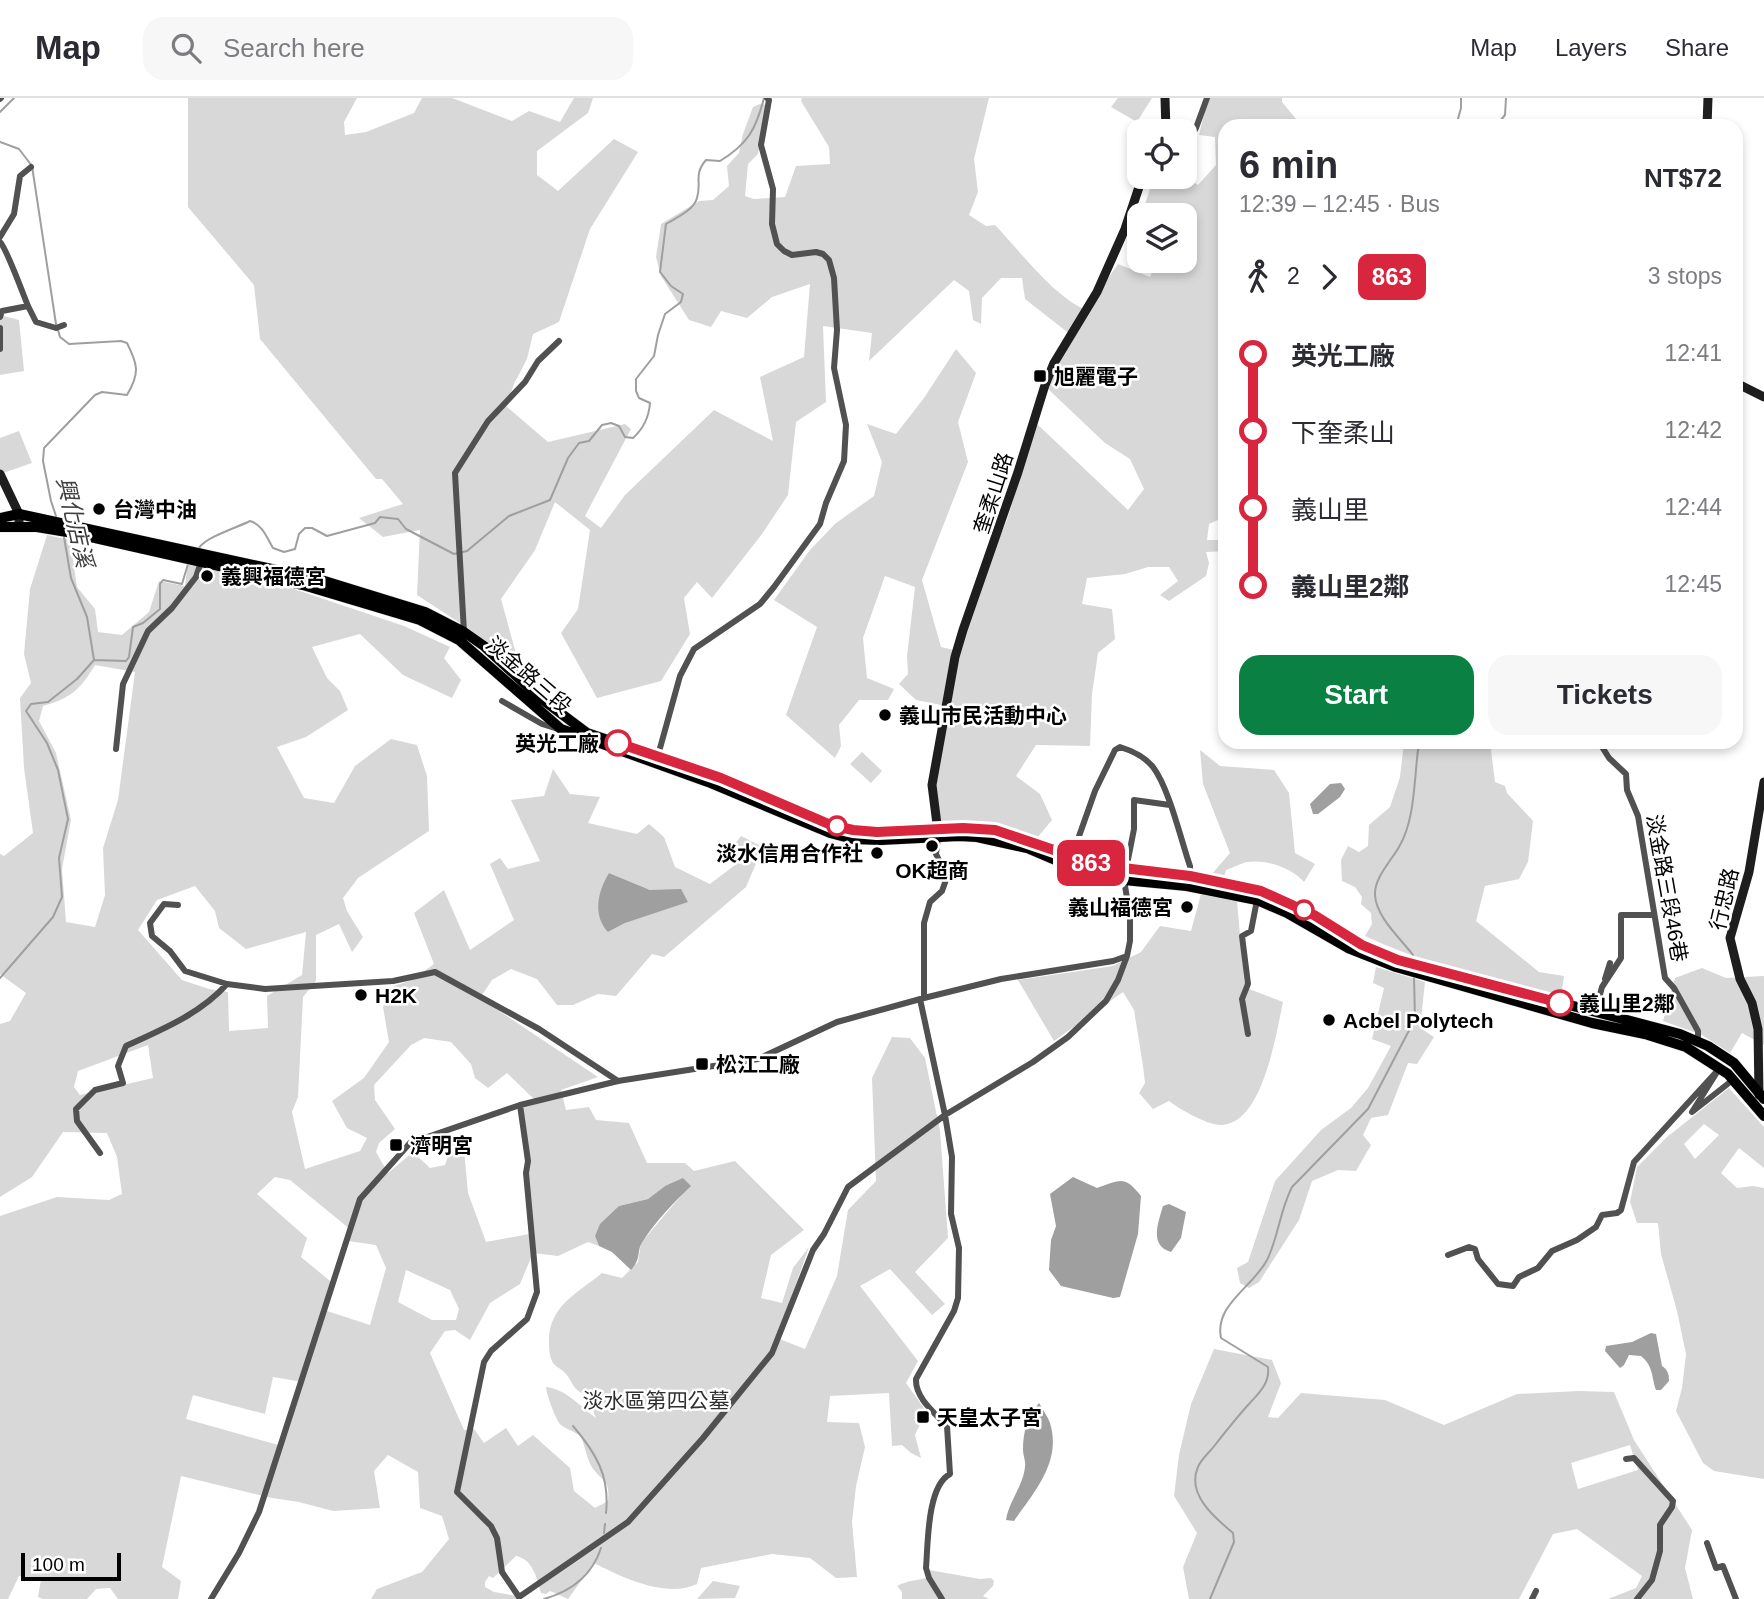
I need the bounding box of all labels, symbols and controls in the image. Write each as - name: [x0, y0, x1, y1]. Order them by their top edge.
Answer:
- search box: [143, 17, 633, 80]
- text: Map: [35, 29, 101, 66]
- icon: search: [167, 29, 205, 67]
- text: Search here: [223, 33, 365, 63]
- text: Map: [1470, 34, 1517, 61]
- text: Layers: [1555, 34, 1627, 61]
- text: Share: [1665, 34, 1729, 61]
- map controls: [1127, 119, 1197, 273]
- button: locate: [1127, 119, 1197, 189]
- text: 6 min: [1239, 144, 1338, 186]
- text: NT$72: [1644, 163, 1722, 193]
- text: 12:39 – 12:45 · Bus: [1239, 191, 1440, 217]
- button: layers: [1127, 203, 1197, 273]
- icon: walk: [1239, 258, 1277, 296]
- icon: forward: [1310, 258, 1348, 296]
- text: 2: [1287, 263, 1300, 289]
- text: 863: [1372, 263, 1412, 290]
- text: 3 stops: [1648, 263, 1722, 289]
- text: 12:41: [1664, 340, 1722, 366]
- text: 英光工廠: [1291, 341, 1395, 371]
- place label: 旭麗電子: [1054, 365, 1138, 388]
- marker: 旭麗電子: [1032, 368, 1048, 384]
- text: 12:42: [1664, 417, 1722, 443]
- text: 下奎柔山: [1291, 418, 1395, 448]
- street label: 奎柔山路: [969, 450, 1017, 536]
- water label: 興化店溪: [52, 474, 99, 573]
- text: 12:44: [1664, 494, 1722, 520]
- text: 義山里: [1291, 495, 1369, 525]
- place label: 台灣中油: [113, 498, 197, 521]
- marker: 台灣中油: [91, 501, 107, 517]
- place label: 義興福德宮: [221, 565, 326, 588]
- marker: 義興福德宮: [199, 568, 215, 584]
- text: 12:45: [1664, 571, 1722, 597]
- text: 義山里2鄰: [1291, 572, 1409, 602]
- street label: 淡金路三段: [482, 632, 576, 718]
- button: Start: [1239, 655, 1474, 735]
- button: Tickets: [1488, 655, 1722, 735]
- place label: 義山市民活動中心: [899, 704, 1067, 727]
- marker: 義山市民活動中心: [877, 707, 893, 723]
- marker: 英光工廠: [605, 730, 631, 756]
- place label: 英光工廠: [515, 732, 599, 755]
- street label: 淡金路三段46巷: [1643, 812, 1691, 964]
- unlabelled marker: [827, 816, 847, 836]
- marker: OK超商: [924, 838, 940, 854]
- line badge: 863: [1051, 840, 1131, 886]
- place label: 淡水信用合作社: [716, 842, 863, 865]
- marker: 淡水信用合作社: [869, 845, 885, 861]
- text: 863: [1071, 849, 1111, 876]
- place label: OK超商: [895, 859, 969, 882]
- street label: 行忠路: [1706, 866, 1742, 932]
- place label: 義山福德宮: [1068, 896, 1173, 919]
- marker: 義山福德宮: [1179, 899, 1195, 915]
- unlabelled marker: [1294, 900, 1314, 920]
- place label: H2K: [375, 984, 417, 1007]
- marker: H2K: [353, 987, 369, 1003]
- marker: 義山里2鄰: [1547, 990, 1573, 1016]
- place label: 義山里2鄰: [1579, 992, 1675, 1015]
- place label: Acbel Polytech: [1343, 1009, 1494, 1032]
- marker: Acbel Polytech: [1321, 1012, 1337, 1028]
- place label: 松江工廠: [716, 1053, 800, 1076]
- marker: 松江工廠: [694, 1056, 710, 1072]
- place label: 濟明宮: [410, 1134, 473, 1157]
- marker: 濟明宮: [388, 1137, 404, 1153]
- park label: 淡水區第四公墓: [583, 1389, 730, 1412]
- place label: 天皇太子宮: [937, 1406, 1042, 1429]
- marker: 天皇太子宮: [915, 1409, 931, 1425]
- scale bar: [21, 1550, 121, 1582]
- text: 100 m: [32, 1554, 85, 1575]

